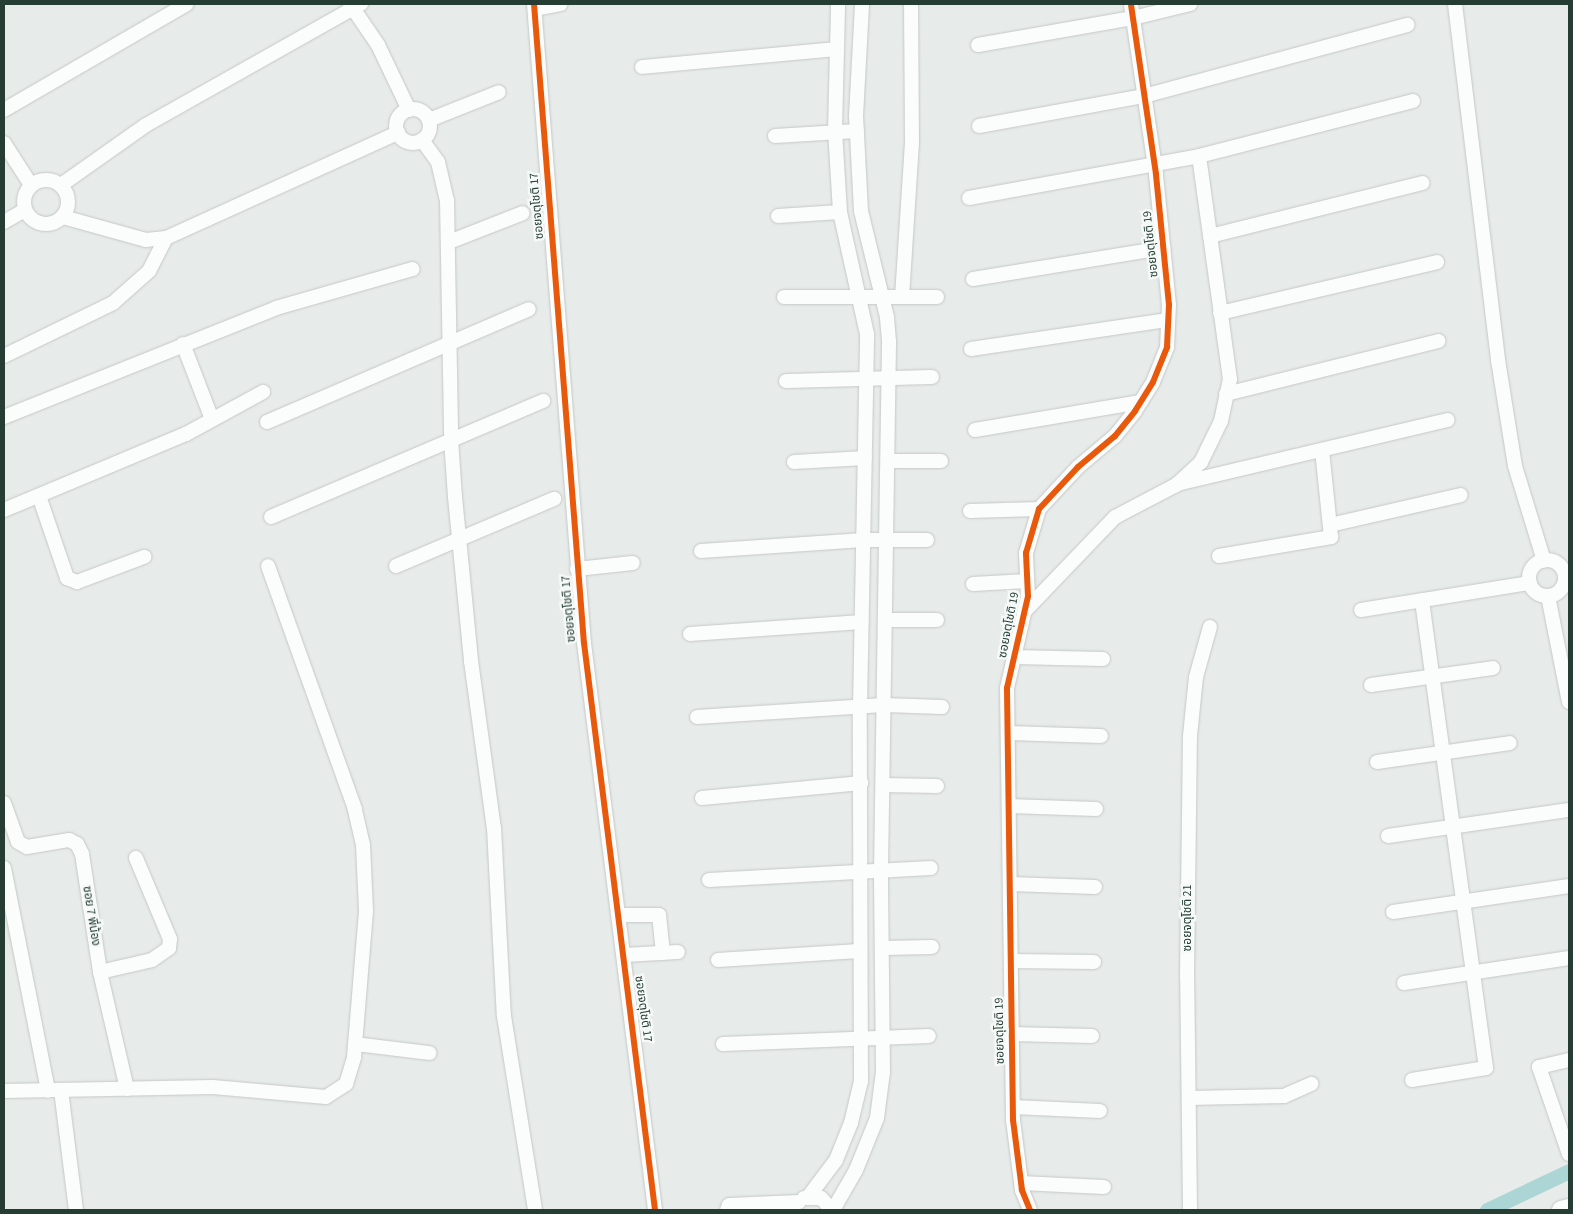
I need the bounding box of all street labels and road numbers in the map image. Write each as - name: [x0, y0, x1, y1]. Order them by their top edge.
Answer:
- street label: ซอยจตุโชติ 17: [527, 172, 547, 240]
- street label: ซอยจตุโชติ 19: [1140, 210, 1162, 278]
- street label: ซอยจตุโชติ 17: [559, 575, 579, 643]
- street label: ซอยจตุโชติ 19: [996, 591, 1022, 659]
- street label: ซอย 7 พี่น้อง: [79, 885, 103, 947]
- street label: ซอยจตุโชติ 21: [1181, 885, 1195, 951]
- street label: ซอยจตุโชติ 17: [631, 975, 655, 1043]
- street label: ซอยจตุโชติ 19: [992, 997, 1008, 1065]

